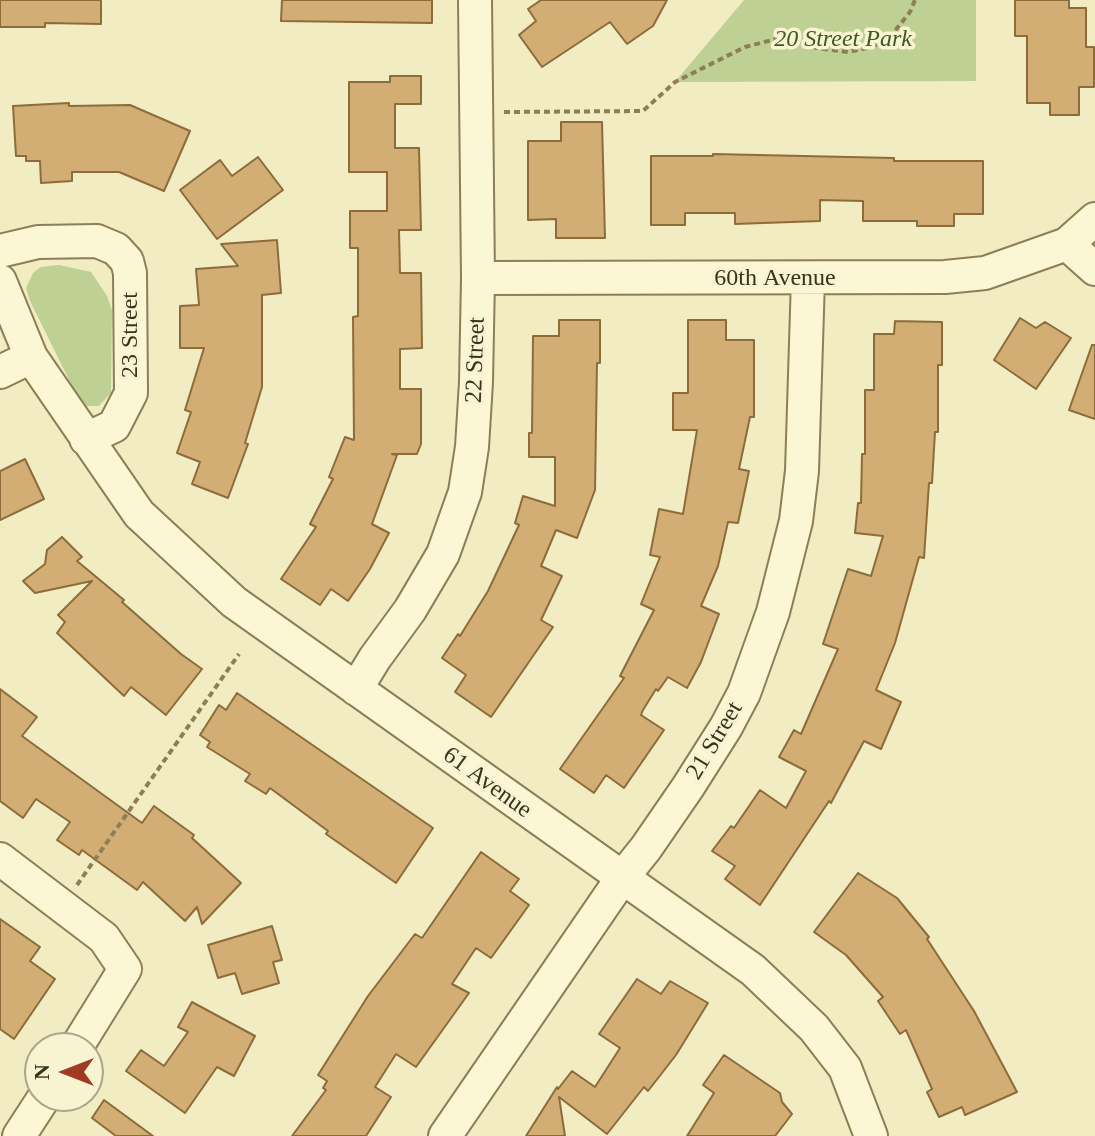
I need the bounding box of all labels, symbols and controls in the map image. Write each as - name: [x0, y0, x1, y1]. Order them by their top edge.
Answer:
- park label: 20 Street Park: [774, 26, 912, 54]
- street label: 60th Avenue: [714, 265, 836, 293]
- street label: 23 Street: [117, 292, 145, 378]
- street label: 22 Street: [460, 317, 492, 403]
- street label: 21 Street: [681, 697, 749, 785]
- street label: 61 Avenue: [437, 741, 537, 825]
- north arrow: [24, 1032, 104, 1112]
- text: N: [29, 1064, 54, 1080]

